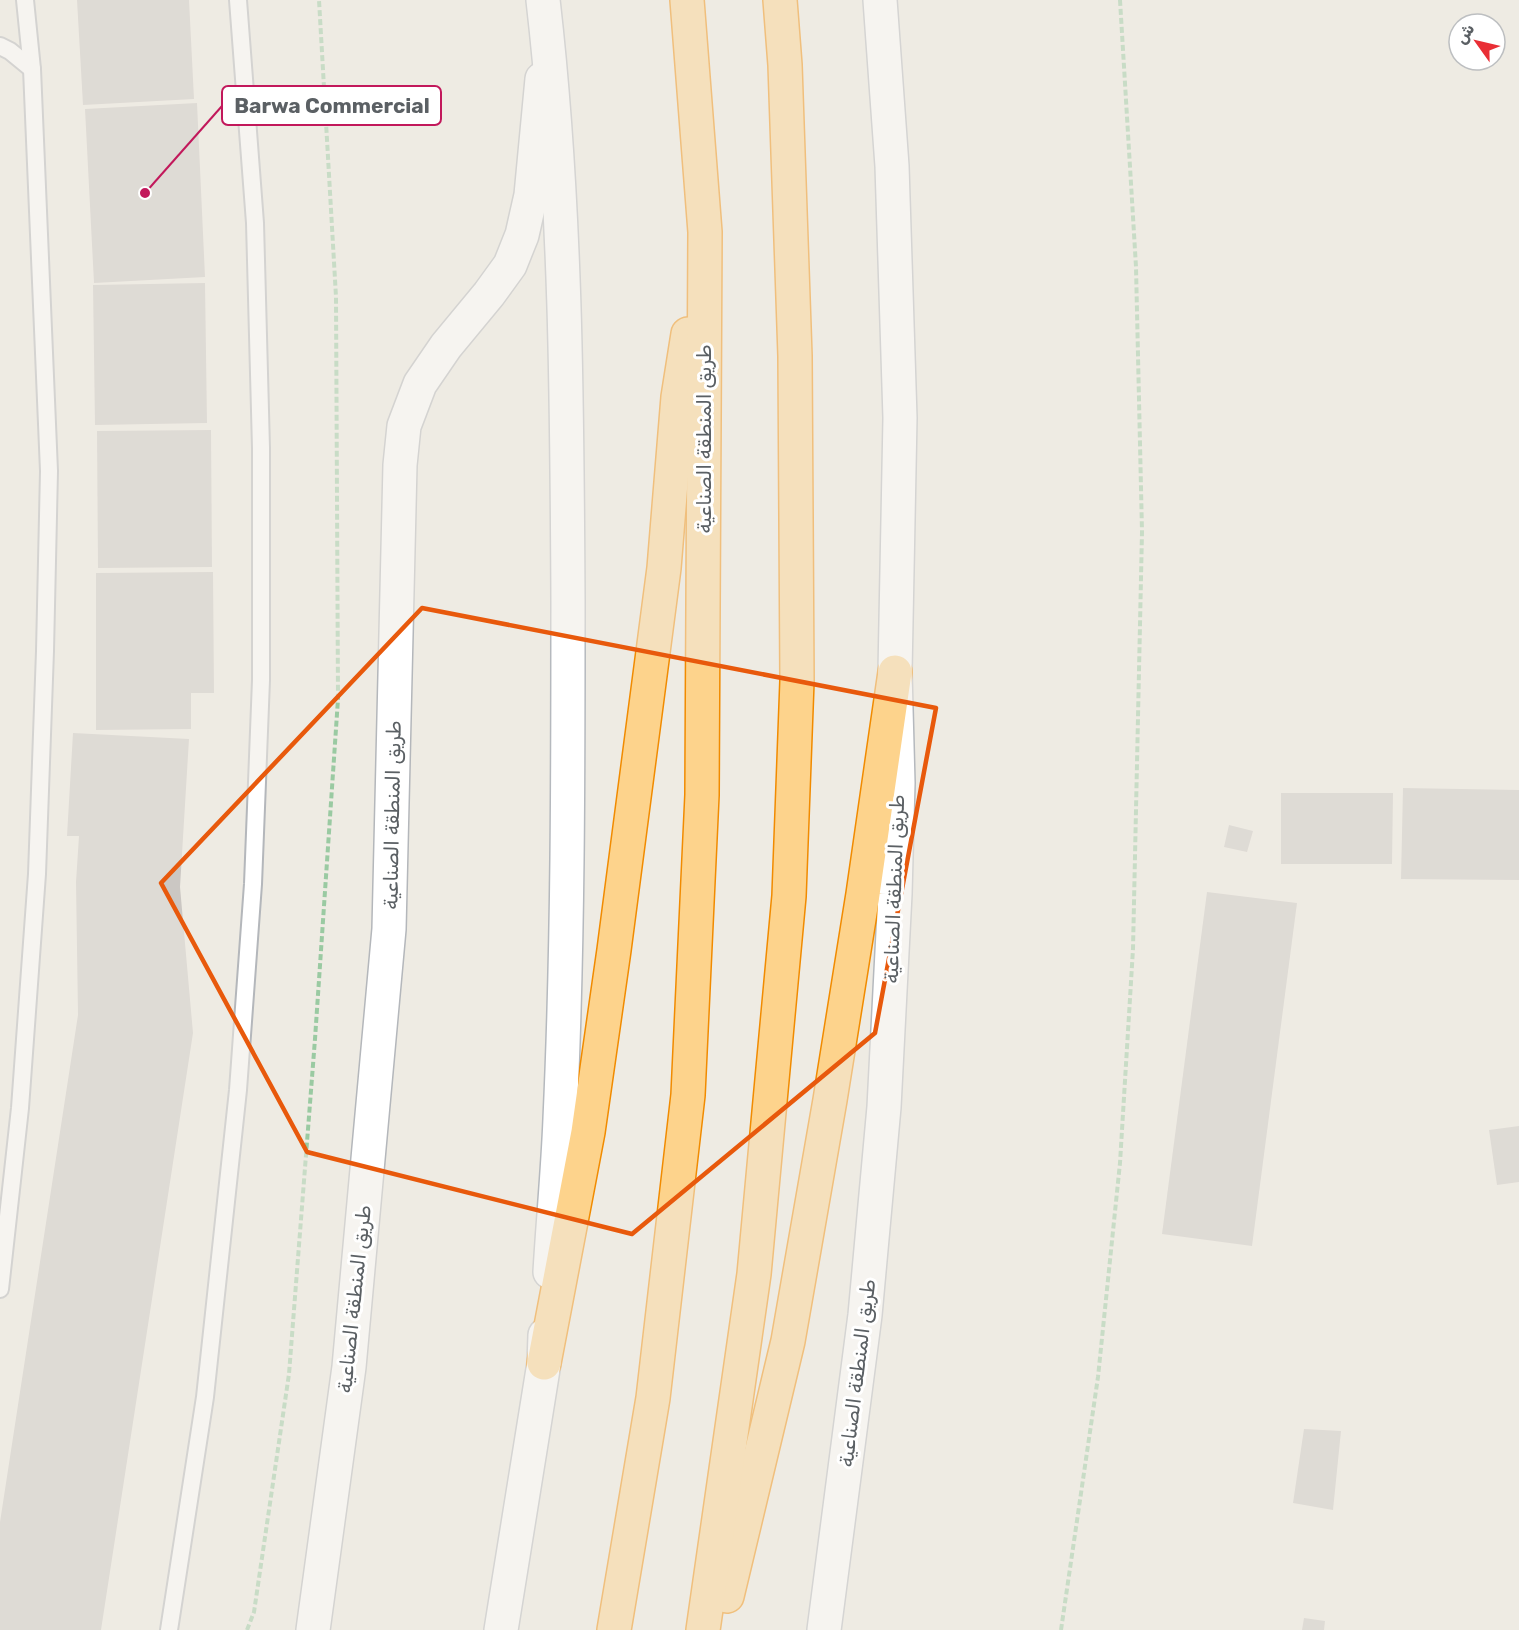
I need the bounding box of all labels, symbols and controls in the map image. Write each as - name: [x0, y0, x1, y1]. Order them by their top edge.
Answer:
- north arrow: [1447, 12, 1507, 72]
- text: ش: [1451, 20, 1479, 48]
- callout: Barwa Commercial: [222, 86, 441, 125]
- text: Barwa Commercial: [234, 93, 430, 118]
- street label: طريق المنطقة الصناعية: [692, 344, 716, 534]
- street label: طريق المنطقة الصناعية: [378, 720, 406, 910]
- street label: طريق المنطقة الصناعية: [879, 794, 909, 984]
- street label: طريق المنطقة الصناعية: [332, 1204, 376, 1394]
- street label: طريق المنطقة الصناعية: [834, 1278, 880, 1468]

